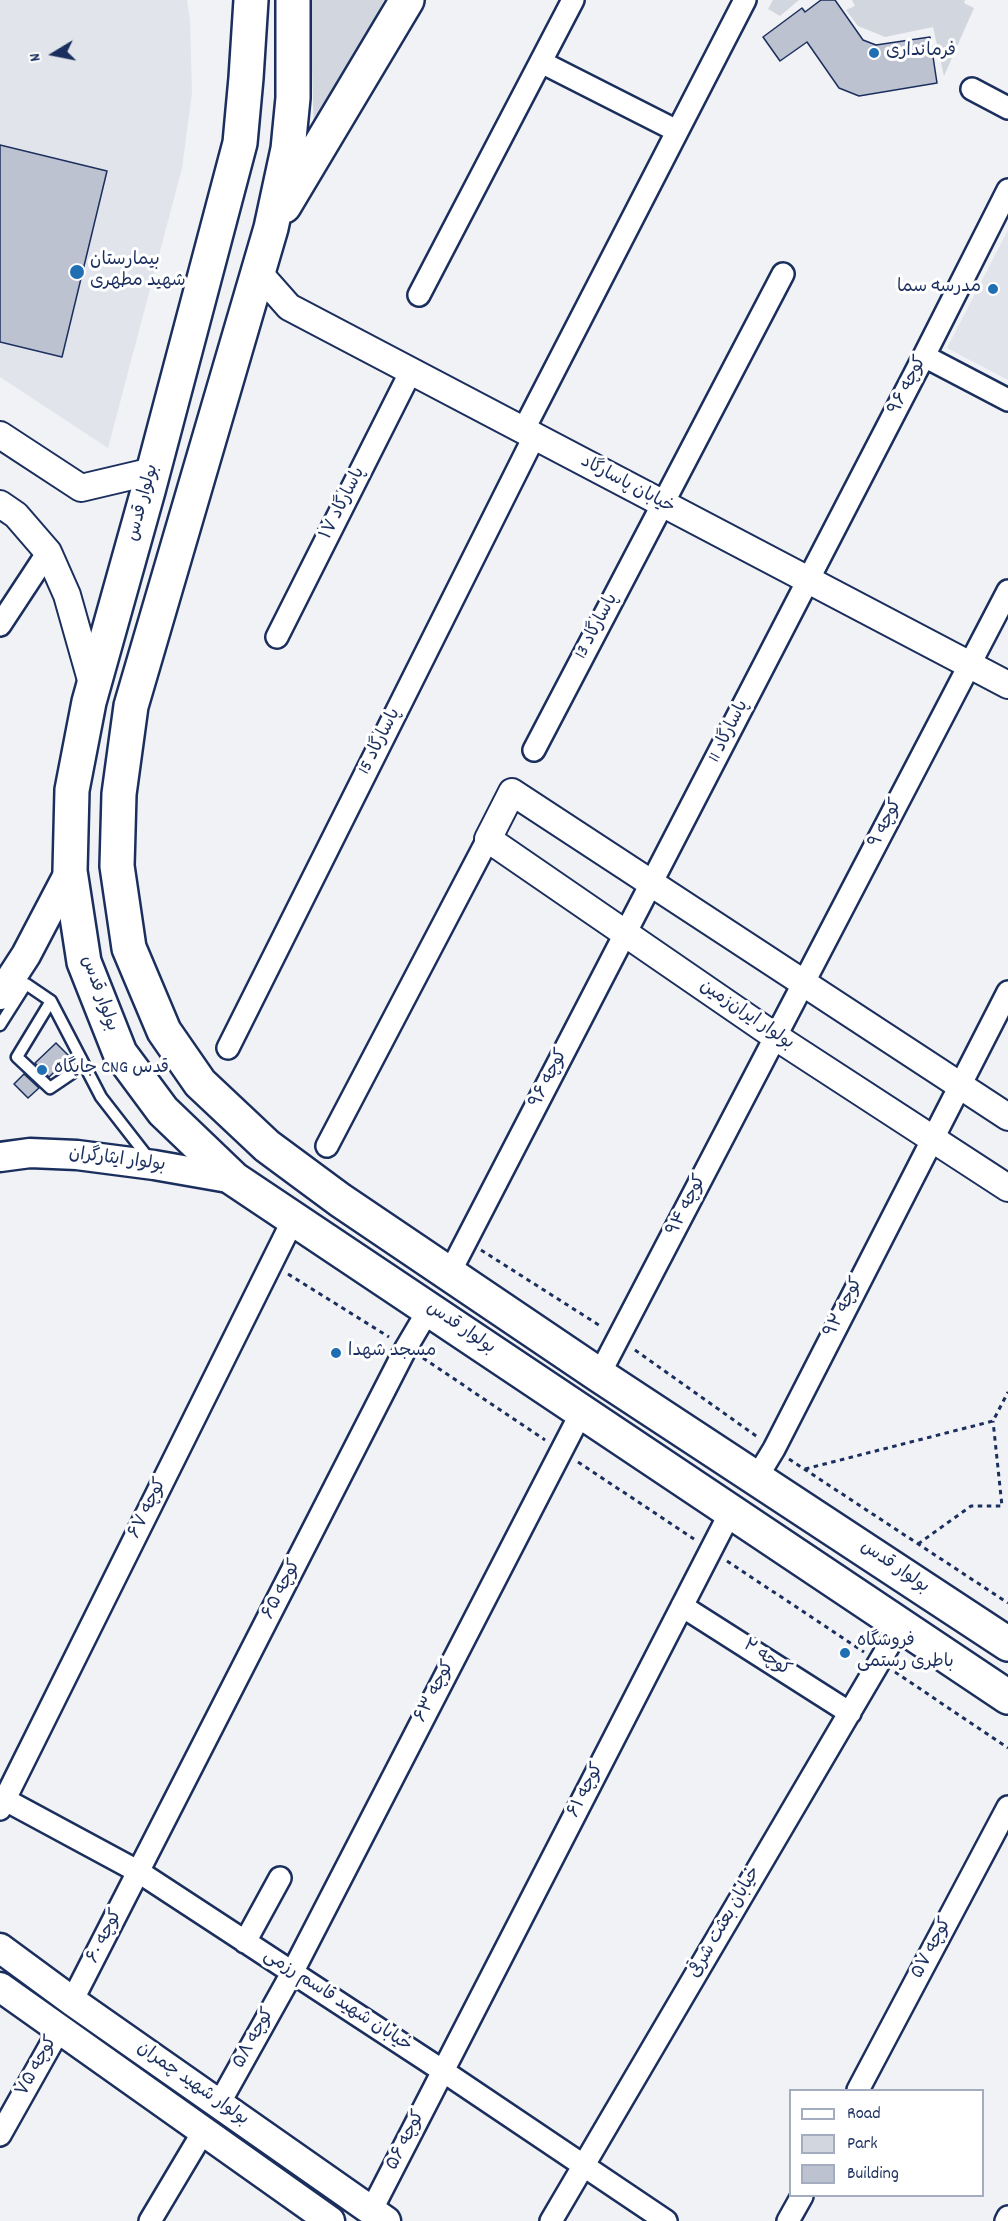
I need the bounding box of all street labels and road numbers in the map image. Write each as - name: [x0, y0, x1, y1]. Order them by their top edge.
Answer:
- street label: کوچه ۹۶: [885, 353, 933, 419]
- street label: خیابان پاسارگاد: [576, 452, 678, 520]
- street label: بولوار قدس: [123, 462, 165, 544]
- street label: پاسارگاد ۱۷: [317, 464, 371, 544]
- street label: پاسارگاد 13: [572, 591, 624, 663]
- street label: پاسارگاد 11: [705, 697, 755, 767]
- street label: پاسارگاد 15: [355, 705, 407, 779]
- street label: کوچه ۹: [866, 796, 908, 852]
- street label: بولوار قدس: [74, 953, 122, 1035]
- street label: بولوار ایران‌زمین: [694, 976, 798, 1056]
- street label: کوچه ۹۶: [526, 1046, 574, 1112]
- street label: بولوار ایثارگران: [67, 1144, 167, 1178]
- street label: کوچه ۹۴: [663, 1172, 713, 1240]
- street label: کوچه ۹۲: [821, 1274, 869, 1342]
- street label: بولوار قدس: [421, 1298, 499, 1360]
- street label: کوچه ۶۷: [125, 1475, 173, 1543]
- street label: بولوار قدس: [855, 1537, 933, 1599]
- street label: کوچه ۶۵: [259, 1557, 307, 1623]
- street label: کوچه ۲: [738, 1636, 794, 1682]
- street label: کوچه ۶۳: [411, 1657, 461, 1727]
- street label: کوچه ۶۱: [564, 1760, 610, 1822]
- street label: خیابان بعثت شرقی: [685, 1863, 767, 1983]
- street label: کوچه ۶۰: [83, 1906, 129, 1968]
- street label: کوچه ۵۷: [908, 1915, 958, 1983]
- street label: خیابان شهید قاسم رزمی: [259, 1946, 415, 2058]
- street label: کوچه ۵۸: [230, 2005, 280, 2073]
- street label: کوچه ۷۵: [13, 2033, 63, 2101]
- street label: بولوار شهید چمران: [132, 2038, 252, 2132]
- street label: کوچه ۵۶: [383, 2108, 431, 2174]

